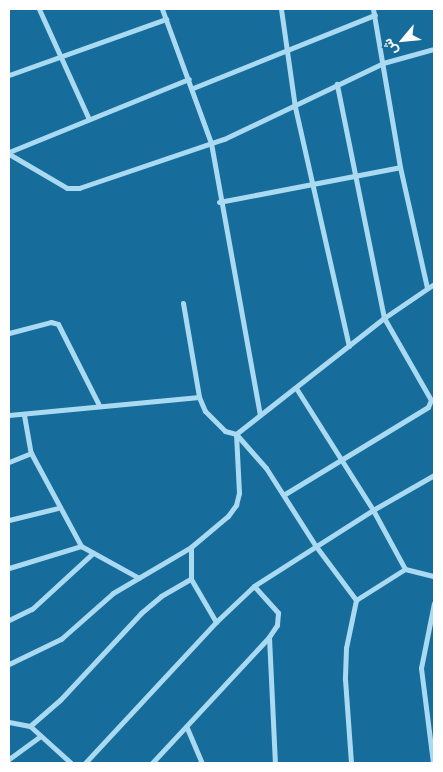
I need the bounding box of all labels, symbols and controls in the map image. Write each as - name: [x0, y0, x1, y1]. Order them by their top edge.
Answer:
- north arrow: [378, 15, 428, 65]
- text: ش: [378, 35, 402, 59]

